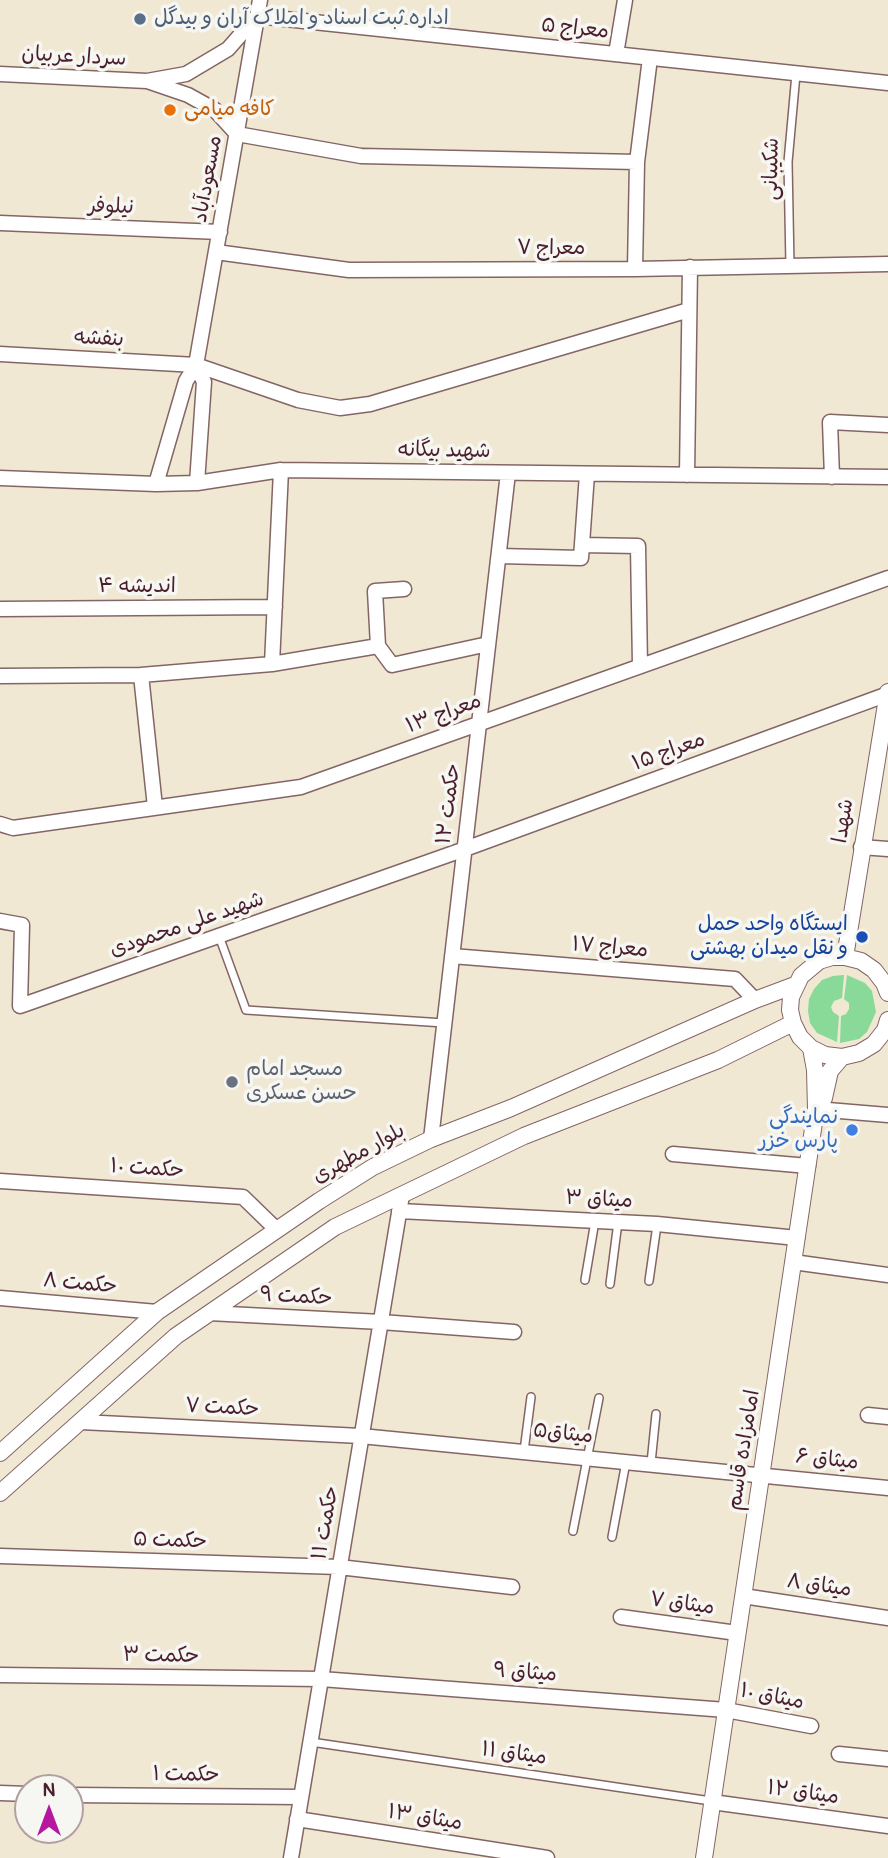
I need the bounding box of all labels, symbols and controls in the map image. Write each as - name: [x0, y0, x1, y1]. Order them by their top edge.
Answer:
- place label: اداره ثبت اسناد و املاک آران و بیدگل: [154, 6, 449, 32]
- marker: اداره ثبت اسناد و املاک آران و بیدگل: [132, 11, 148, 27]
- street label: معراج ۵: [540, 13, 610, 45]
- street label: سردار عربیان: [21, 42, 127, 72]
- place label: کافه میامی: [184, 97, 274, 123]
- marker: کافه میامی: [162, 102, 178, 118]
- street label: مسعودآباد: [188, 133, 228, 225]
- street label: شکیبانی: [759, 137, 785, 201]
- street label: نیلوفر: [88, 194, 134, 220]
- street label: معراج ۷: [517, 236, 585, 262]
- street label: بنفشه: [73, 325, 125, 353]
- street label: شهید بیگانه: [397, 438, 491, 464]
- street label: اندیشه ۴: [98, 574, 176, 600]
- street label: معراج ۱۳: [403, 689, 485, 739]
- street label: معراج ۱۵: [629, 727, 709, 777]
- street label: حکمت ۱۲: [432, 762, 466, 846]
- street label: شهدا: [828, 797, 860, 845]
- street label: شهید علی محمودی: [106, 887, 268, 963]
- place label: ایستگاه واحد حمل و نقل میدان بهشتی: [690, 912, 848, 962]
- marker: ایستگاه واحد حمل و نقل میدان بهشتی: [854, 929, 870, 945]
- street label: معراج ۱۷: [571, 932, 649, 964]
- place label: مسجد امام حسن عسکری: [246, 1057, 357, 1107]
- marker: مسجد امام حسن عسکری: [224, 1074, 240, 1090]
- place label: نمایندگی پارس خزر: [759, 1105, 838, 1155]
- street label: بلوار مطهری: [308, 1118, 410, 1190]
- marker: نمایندگی پارس خزر: [844, 1122, 860, 1138]
- street label: حکمت ۱۰: [109, 1154, 185, 1184]
- street label: میثاق ۳: [565, 1186, 633, 1214]
- street label: حکمت ۸: [42, 1268, 118, 1300]
- street label: حکمت ۹: [259, 1283, 333, 1311]
- street label: امامزاده قاسم: [722, 1388, 766, 1512]
- street label: حکمت ۷: [184, 1393, 260, 1423]
- street label: میثاق۵: [532, 1418, 594, 1450]
- street label: میثاق ۶: [794, 1444, 860, 1476]
- street label: حکمت ۱۱: [307, 1484, 345, 1562]
- street label: حکمت ۵: [133, 1527, 207, 1555]
- street label: میثاق ۸: [785, 1569, 853, 1603]
- street label: میثاق ۷: [648, 1587, 716, 1621]
- street label: حکمت ۳: [122, 1643, 200, 1669]
- street label: میثاق ۹: [492, 1658, 558, 1688]
- street label: میثاق ۱۰: [738, 1678, 806, 1716]
- street label: میثاق ۱۱: [480, 1737, 548, 1771]
- street label: حکمت ۱: [152, 1762, 220, 1788]
- north arrow: [14, 1774, 84, 1844]
- street label: میثاق ۱۲: [765, 1775, 841, 1811]
- text: N: [43, 1778, 55, 1802]
- street label: میثاق ۱۳: [386, 1800, 464, 1836]

